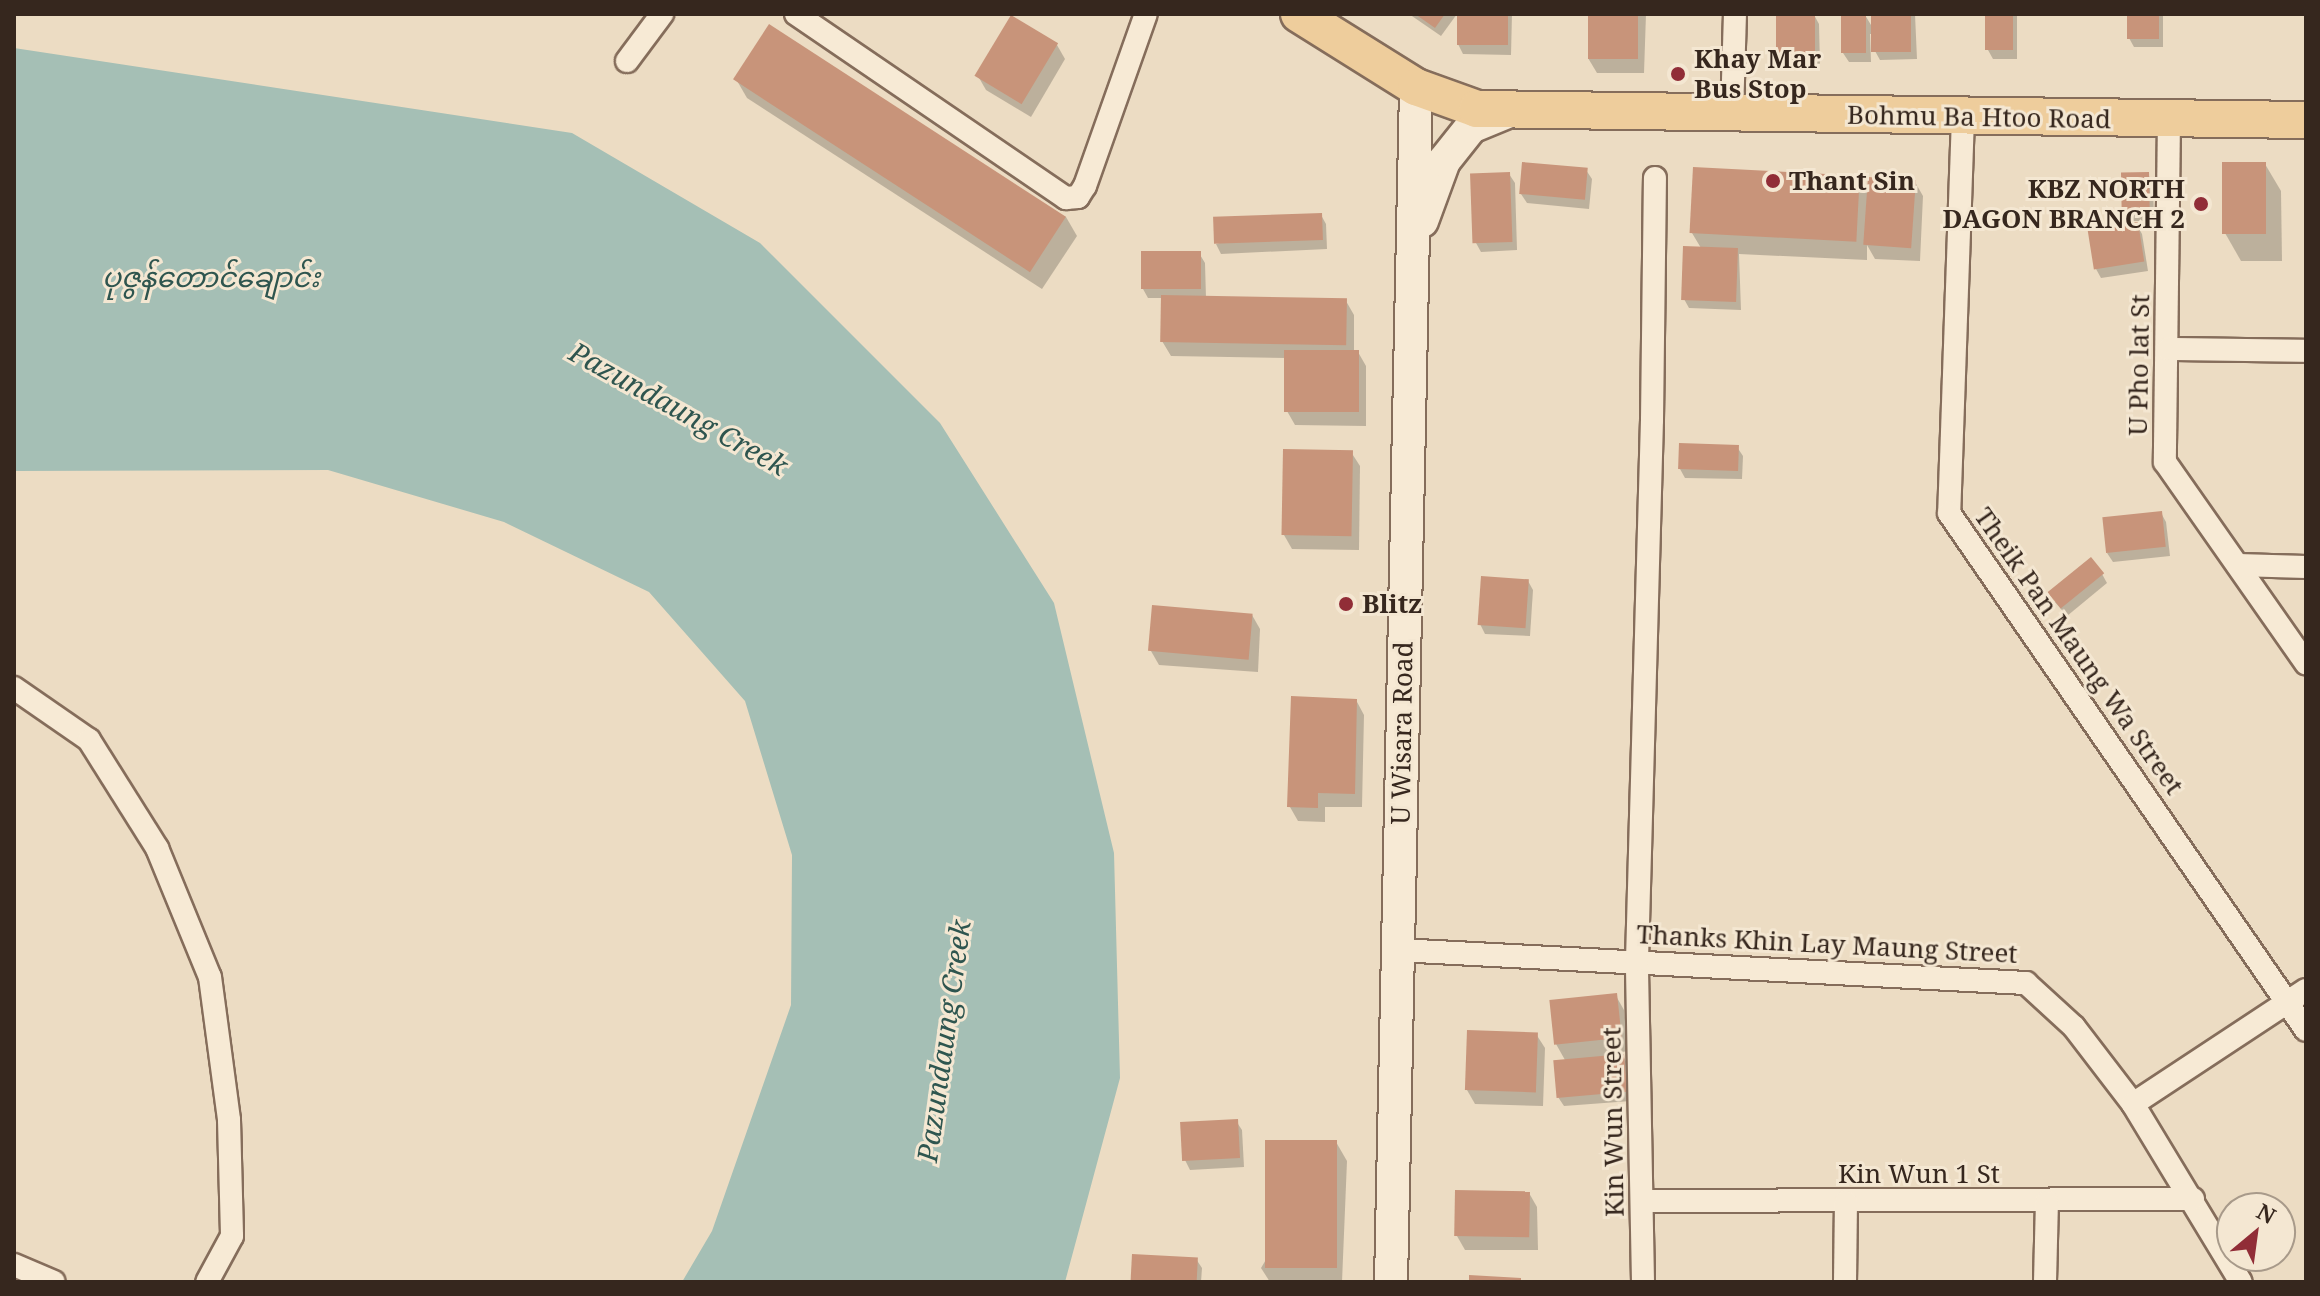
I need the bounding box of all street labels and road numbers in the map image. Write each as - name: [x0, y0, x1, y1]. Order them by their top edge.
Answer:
- street label: Bohmu Ba Htoo Road: [1847, 99, 2111, 135]
- street label: U Pho lat St: [2122, 294, 2156, 436]
- street label: Theik Pan Maung Wa Street: [1968, 502, 2190, 800]
- street label: U Wisara Road: [1385, 641, 1419, 825]
- street label: Thanks Khin Lay Maung Street: [1636, 918, 2018, 970]
- street label: Kin Wun Street: [1596, 1027, 1630, 1217]
- street label: Kin Wun 1 St: [1838, 1158, 2000, 1190]

